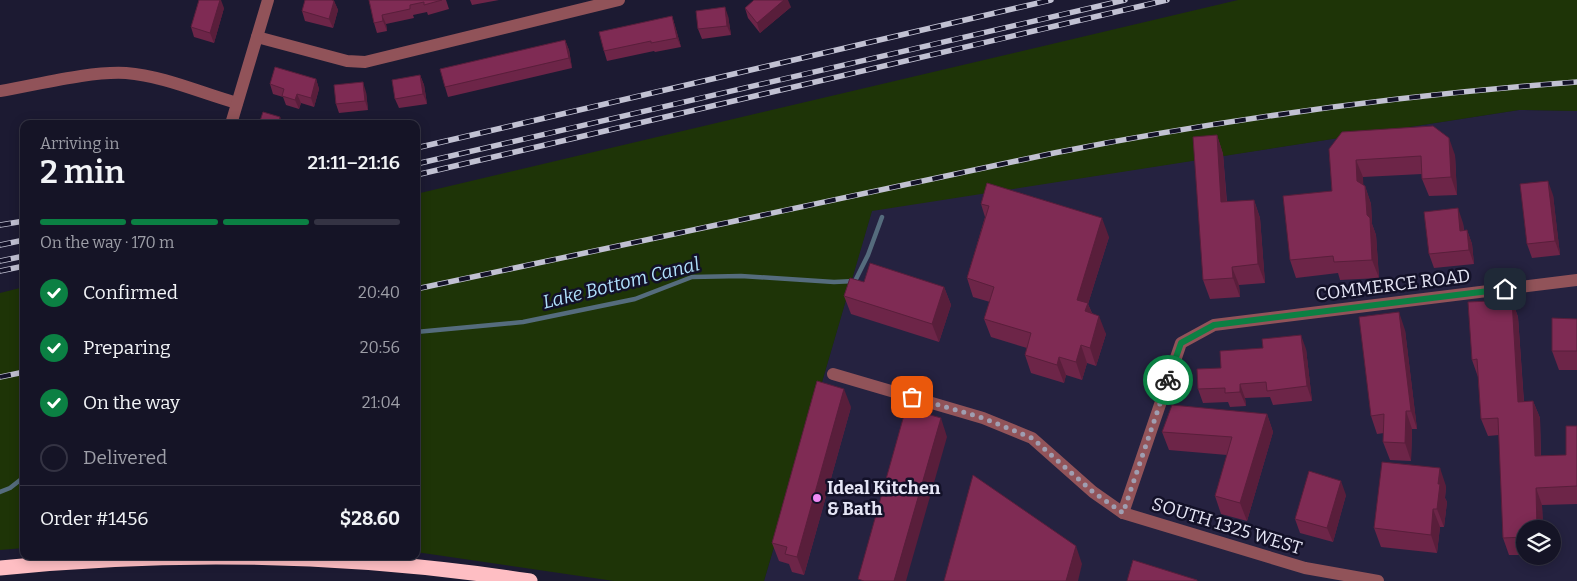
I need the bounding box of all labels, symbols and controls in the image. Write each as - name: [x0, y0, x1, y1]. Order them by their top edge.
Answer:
- text: Arriving in: [40, 134, 119, 153]
- text: 21:11–21:16: [307, 151, 400, 174]
- text: 2 min: [40, 153, 125, 191]
- text: On the way · 170 m: [40, 233, 174, 252]
- water label: Lake Bottom Canal: [540, 252, 702, 314]
- street label: COMMERCE ROAD: [1315, 265, 1471, 305]
- pin: [1484, 268, 1526, 310]
- icon: home: [1491, 275, 1519, 303]
- icon: check: [40, 279, 68, 307]
- text: Confirmed: [83, 281, 178, 304]
- text: 20:40: [358, 283, 400, 302]
- icon: check: [40, 334, 68, 362]
- text: Preparing: [83, 336, 171, 359]
- text: 20:56: [360, 338, 400, 357]
- courier: [1143, 355, 1193, 405]
- icon: bike: [1154, 366, 1182, 394]
- pin: [891, 376, 933, 418]
- icon: bag: [898, 383, 926, 411]
- icon: check: [40, 389, 68, 417]
- text: On the way: [83, 391, 180, 414]
- text: 21:04: [362, 393, 400, 412]
- text: Delivered: [83, 446, 167, 469]
- place label: Ideal Kitchen & Bath: [827, 477, 941, 520]
- marker: Ideal Kitchen & Bath: [811, 492, 823, 504]
- street label: SOUTH 1325 WEST: [1149, 493, 1305, 559]
- text: Order #1456: [40, 507, 148, 530]
- text: $28.60: [340, 507, 400, 530]
- map controls: [1516, 520, 1561, 565]
- button: layers: [1516, 520, 1561, 565]

